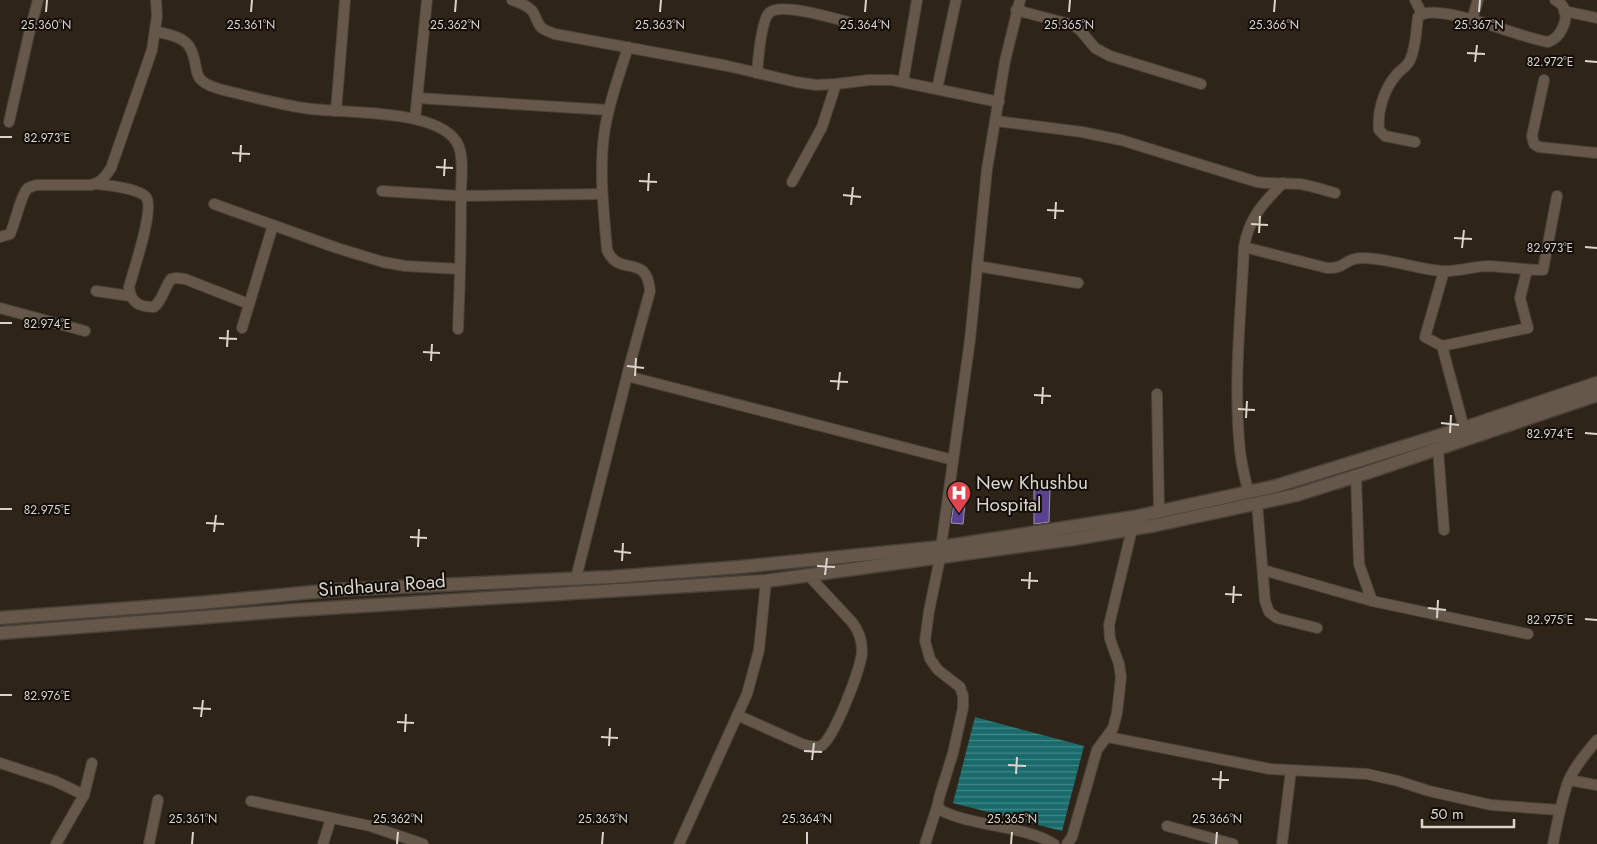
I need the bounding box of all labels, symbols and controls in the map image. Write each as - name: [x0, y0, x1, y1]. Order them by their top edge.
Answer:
- text: 25.360°N: [21, 16, 71, 34]
- text: 25.361°N: [227, 16, 275, 34]
- text: 25.362°N: [430, 16, 480, 34]
- text: 25.363°N: [635, 16, 685, 34]
- text: 25.364°N: [840, 16, 890, 34]
- text: 25.365°N: [1044, 16, 1094, 34]
- text: 25.366°N: [1249, 16, 1299, 34]
- text: 25.367°N: [1454, 16, 1504, 34]
- text: 82.972°E: [1527, 53, 1573, 71]
- text: 82.973°E: [24, 129, 70, 147]
- text: 82.973°E: [1527, 239, 1573, 257]
- text: 82.974°E: [24, 315, 70, 333]
- text: 82.974°E: [1527, 425, 1573, 443]
- place label: New Khushbu Hospital: [976, 469, 1088, 518]
- hospital icon: New Khushbu Hospital: [946, 480, 972, 514]
- text: 82.975°E: [24, 501, 70, 519]
- street label: Sindhaura Road: [317, 567, 447, 603]
- text: 82.975°E: [1527, 611, 1573, 629]
- text: 82.976°E: [24, 687, 70, 705]
- scale bar: [1422, 796, 1514, 828]
- text: 50 m: [1430, 803, 1464, 825]
- text: 25.361°N: [169, 810, 217, 828]
- text: 25.362°N: [373, 810, 423, 828]
- text: 25.363°N: [578, 810, 628, 828]
- text: 25.364°N: [782, 810, 832, 828]
- text: 25.365°N: [987, 810, 1037, 828]
- text: 25.366°N: [1192, 810, 1242, 828]

